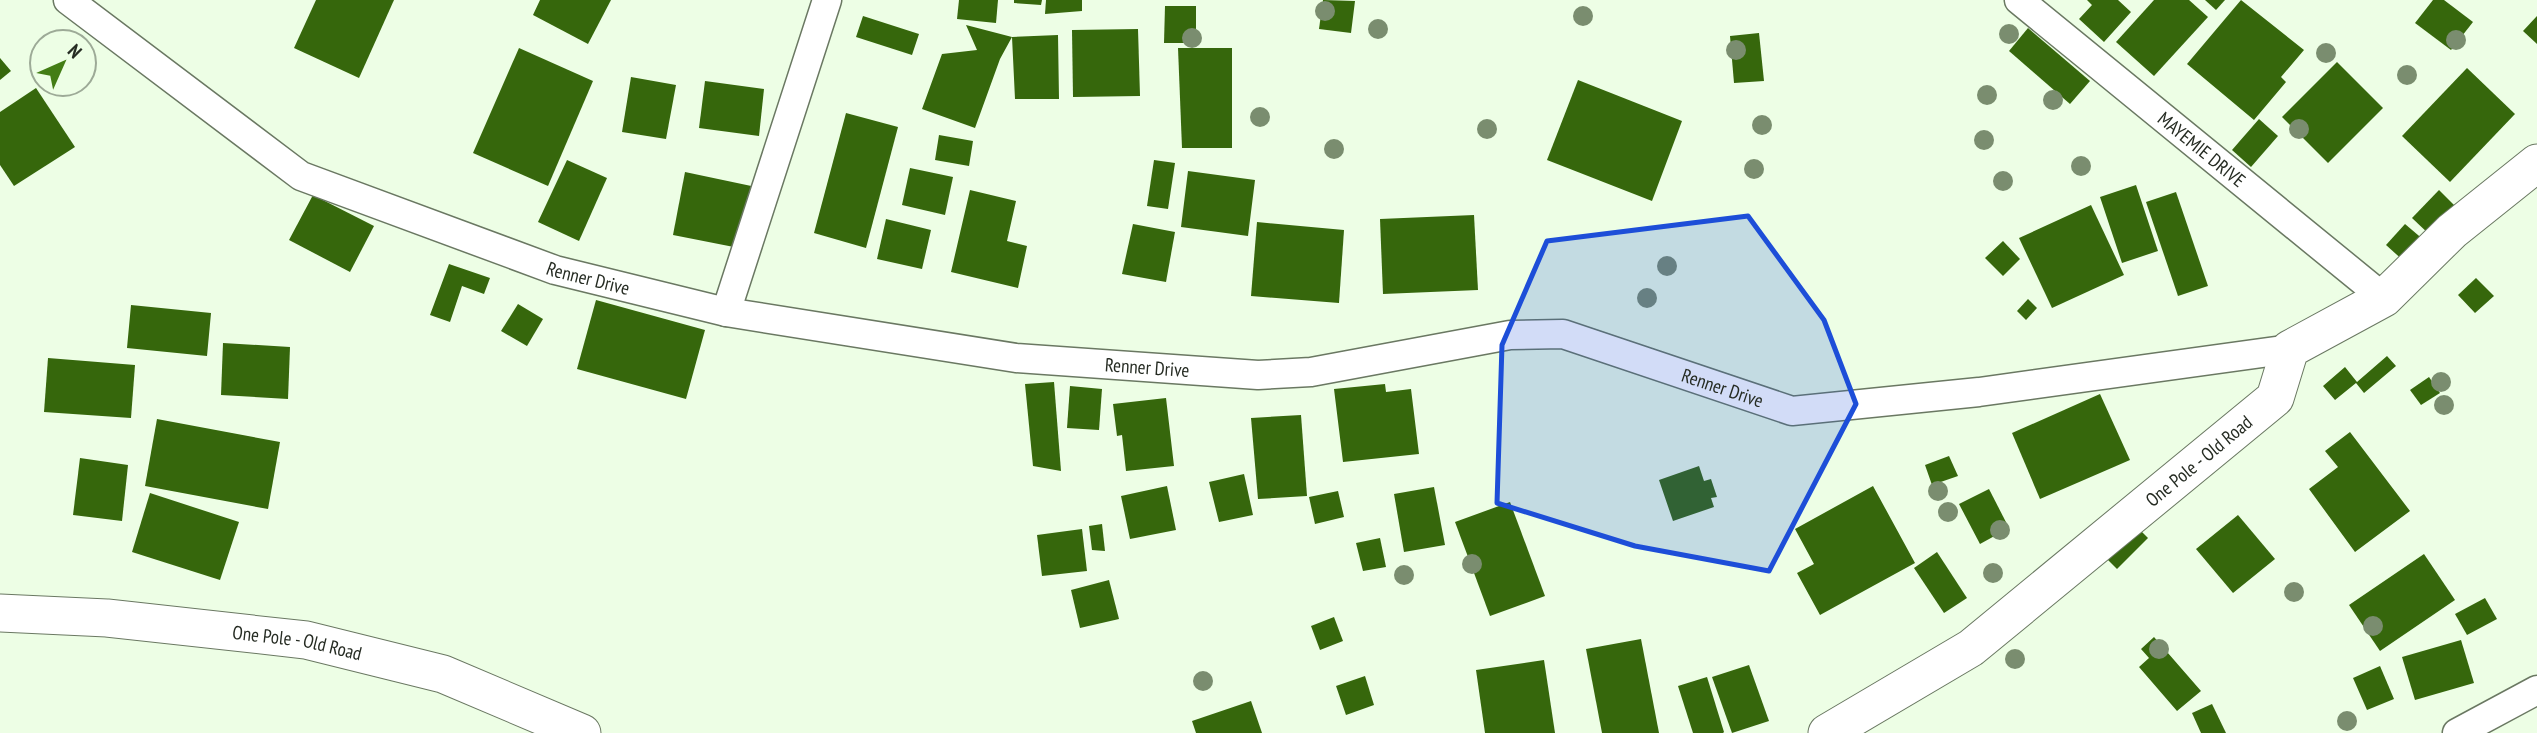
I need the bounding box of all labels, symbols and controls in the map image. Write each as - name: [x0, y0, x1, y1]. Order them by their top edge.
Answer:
- north arrow: [28, 28, 98, 98]
- text: N: [63, 39, 87, 63]
- street label: MAYEMIE DRIVE: [2153, 106, 2250, 192]
- street label: Renner Drive: [543, 256, 632, 300]
- street label: Renner Drive: [1104, 352, 1190, 382]
- street label: Renner Drive: [1679, 363, 1767, 413]
- street label: One Pole - Old Road: [2140, 410, 2257, 512]
- street label: One Pole - Old Road: [231, 620, 364, 665]

